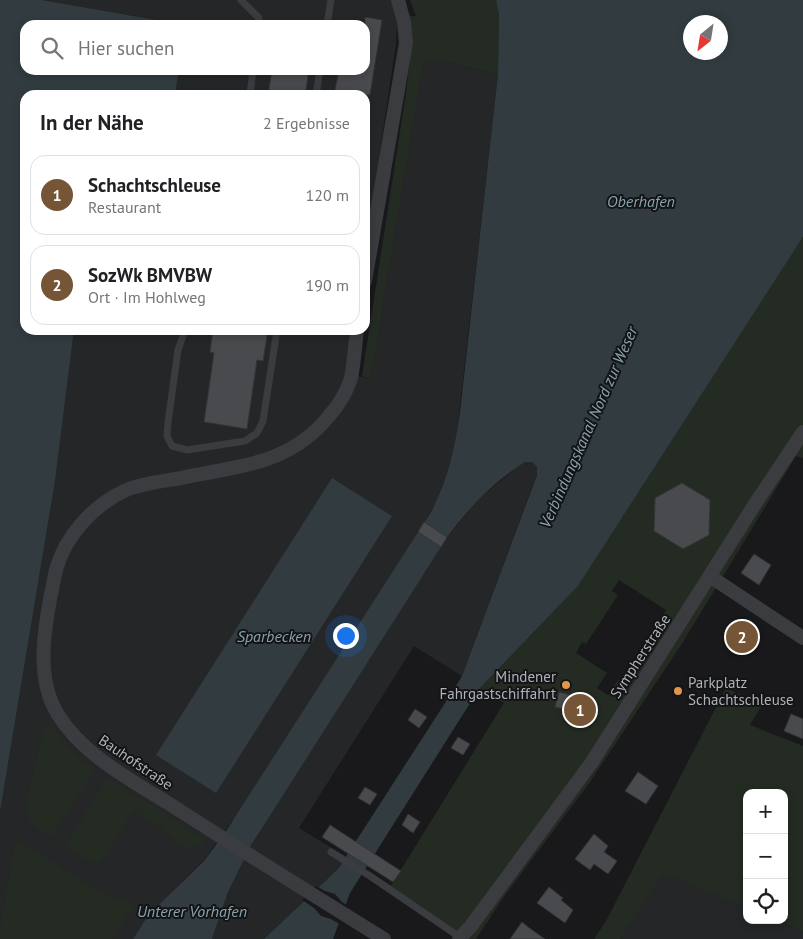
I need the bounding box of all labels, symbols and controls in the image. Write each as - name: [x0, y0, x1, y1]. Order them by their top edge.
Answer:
- north arrow: [683, 15, 728, 60]
- search box: [20, 20, 370, 75]
- icon: search: [38, 34, 66, 62]
- text: Hier suchen: [78, 36, 174, 60]
- text: In der Nähe: [40, 109, 144, 136]
- text: 2 Ergebnisse: [263, 113, 350, 133]
- text: Schachtschleuse: [88, 173, 221, 197]
- text: 1: [52, 185, 62, 205]
- text: 120 m: [306, 185, 349, 205]
- water label: Oberhafen: [607, 191, 675, 211]
- text: Restaurant: [88, 197, 161, 217]
- text: SozWk BMVBW: [88, 263, 212, 287]
- text: 2: [52, 275, 62, 295]
- text: 190 m: [306, 275, 349, 295]
- text: Ort · Im Hohlweg: [88, 287, 206, 307]
- water label: Verbindungskanal Nord zur Weser: [534, 322, 642, 531]
- street label: Sympherstraße: [606, 610, 674, 702]
- pin: 2: [726, 618, 758, 656]
- your location: [333, 623, 359, 649]
- water label: Sparbecken: [237, 626, 311, 646]
- place label: Mindener Fahrgastschiffahrt: [439, 667, 556, 703]
- place label: Parkplatz Schachtschleuse: [688, 673, 794, 709]
- marker: Mindener Fahrgastschiffahrt: [560, 679, 572, 691]
- marker: Parkplatz Schachtschleuse: [672, 685, 684, 697]
- pin: 1: [564, 691, 596, 729]
- street label: Bauhofstraße: [95, 730, 177, 794]
- map controls: [743, 789, 788, 924]
- button: +: [743, 789, 788, 834]
- button: −: [743, 834, 788, 879]
- button: locate: [743, 879, 788, 924]
- water label: Unterer Vorhafen: [137, 901, 247, 921]

